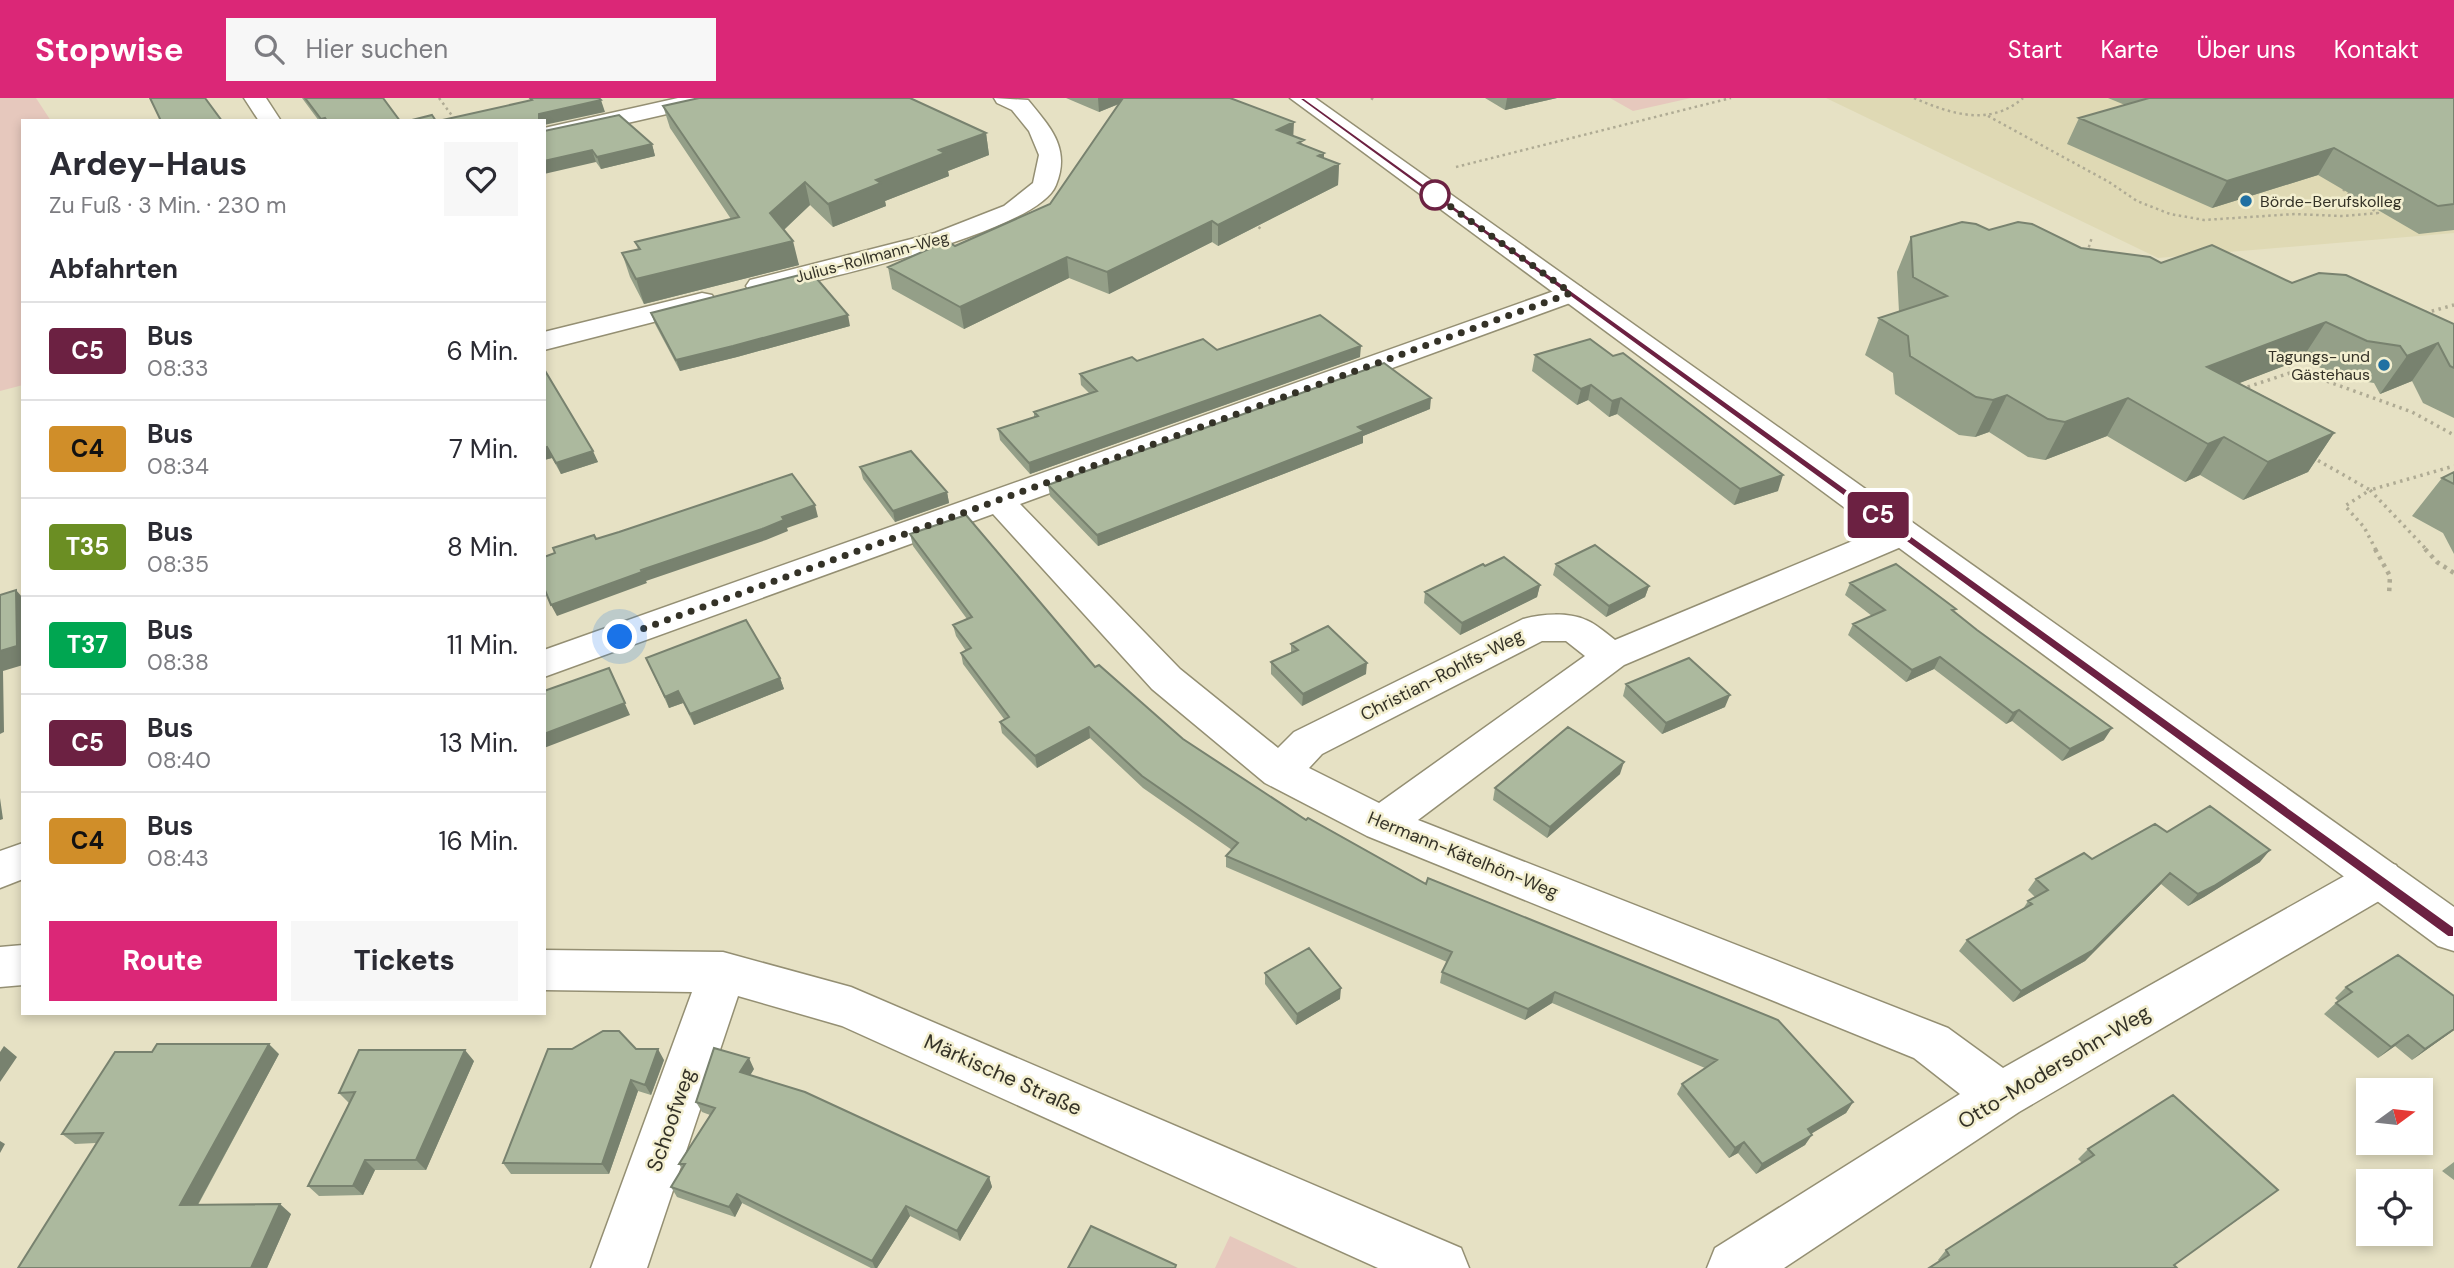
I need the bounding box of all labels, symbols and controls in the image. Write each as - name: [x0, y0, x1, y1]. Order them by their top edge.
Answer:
- search box: [226, 18, 716, 81]
- text: Stopwise: [35, 28, 184, 71]
- icon: search: [250, 30, 288, 68]
- text: Hier suchen: [306, 32, 448, 66]
- text: Start: [2008, 34, 2062, 65]
- text: Karte: [2100, 34, 2159, 65]
- text: Über uns: [2197, 34, 2296, 65]
- text: Kontakt: [2334, 34, 2419, 65]
- text: Ardey-Haus: [49, 142, 247, 185]
- button: heart: [444, 142, 518, 216]
- unlabelled marker: [1420, 180, 1450, 210]
- text: Zu Fuß · 3 Min. · 230 m: [49, 190, 286, 220]
- place label: Börde-Berufskolleg: [2260, 191, 2402, 212]
- marker: Börde-Berufskolleg: [2238, 193, 2254, 209]
- street label: Julius-Rollmann-Weg: [793, 226, 951, 288]
- text: Abfahrten: [49, 252, 178, 286]
- text: Bus: [147, 319, 193, 353]
- text: 6 Min.: [447, 334, 518, 368]
- text: C5: [71, 335, 104, 366]
- place label: Tagungs- und Gästehaus: [2268, 346, 2370, 385]
- text: 08:33: [147, 353, 209, 383]
- marker: Tagungs- und Gästehaus: [2376, 357, 2392, 373]
- text: Bus: [147, 417, 193, 451]
- text: 7 Min.: [449, 432, 518, 466]
- text: C4: [71, 433, 104, 464]
- text: 08:34: [147, 451, 209, 481]
- line badge: C5: [1846, 492, 1910, 538]
- text: C5: [1862, 499, 1894, 530]
- text: Bus: [147, 515, 193, 549]
- text: 8 Min.: [447, 530, 518, 564]
- text: T35: [66, 531, 109, 562]
- text: 08:35: [147, 549, 209, 579]
- text: Bus: [147, 613, 193, 647]
- your location: [602, 619, 637, 654]
- street label: Christian-Rohlfs-Weg: [1356, 623, 1528, 727]
- text: 11 Min.: [447, 628, 518, 662]
- text: T37: [67, 629, 108, 660]
- text: 08:38: [147, 647, 209, 677]
- text: Bus: [147, 711, 193, 745]
- text: 13 Min.: [439, 726, 518, 760]
- text: C5: [71, 727, 104, 758]
- text: 08:40: [147, 745, 211, 775]
- street label: Hermann-Kätelhön-Weg: [1364, 806, 1562, 904]
- text: Bus: [147, 809, 193, 843]
- text: 16 Min.: [438, 824, 518, 858]
- text: C4: [71, 825, 104, 856]
- text: 08:43: [147, 843, 209, 873]
- button: Route: [49, 921, 277, 1001]
- button: Tickets: [291, 921, 518, 1001]
- street label: Otto-Modersohn-Weg: [1953, 998, 2156, 1136]
- street label: Märkische Straße: [920, 1028, 1086, 1122]
- street label: Schoofweg: [640, 1064, 702, 1175]
- north arrow: [2356, 1078, 2432, 1155]
- map controls: [2356, 1078, 2433, 1246]
- button: locate: [2356, 1169, 2433, 1246]

